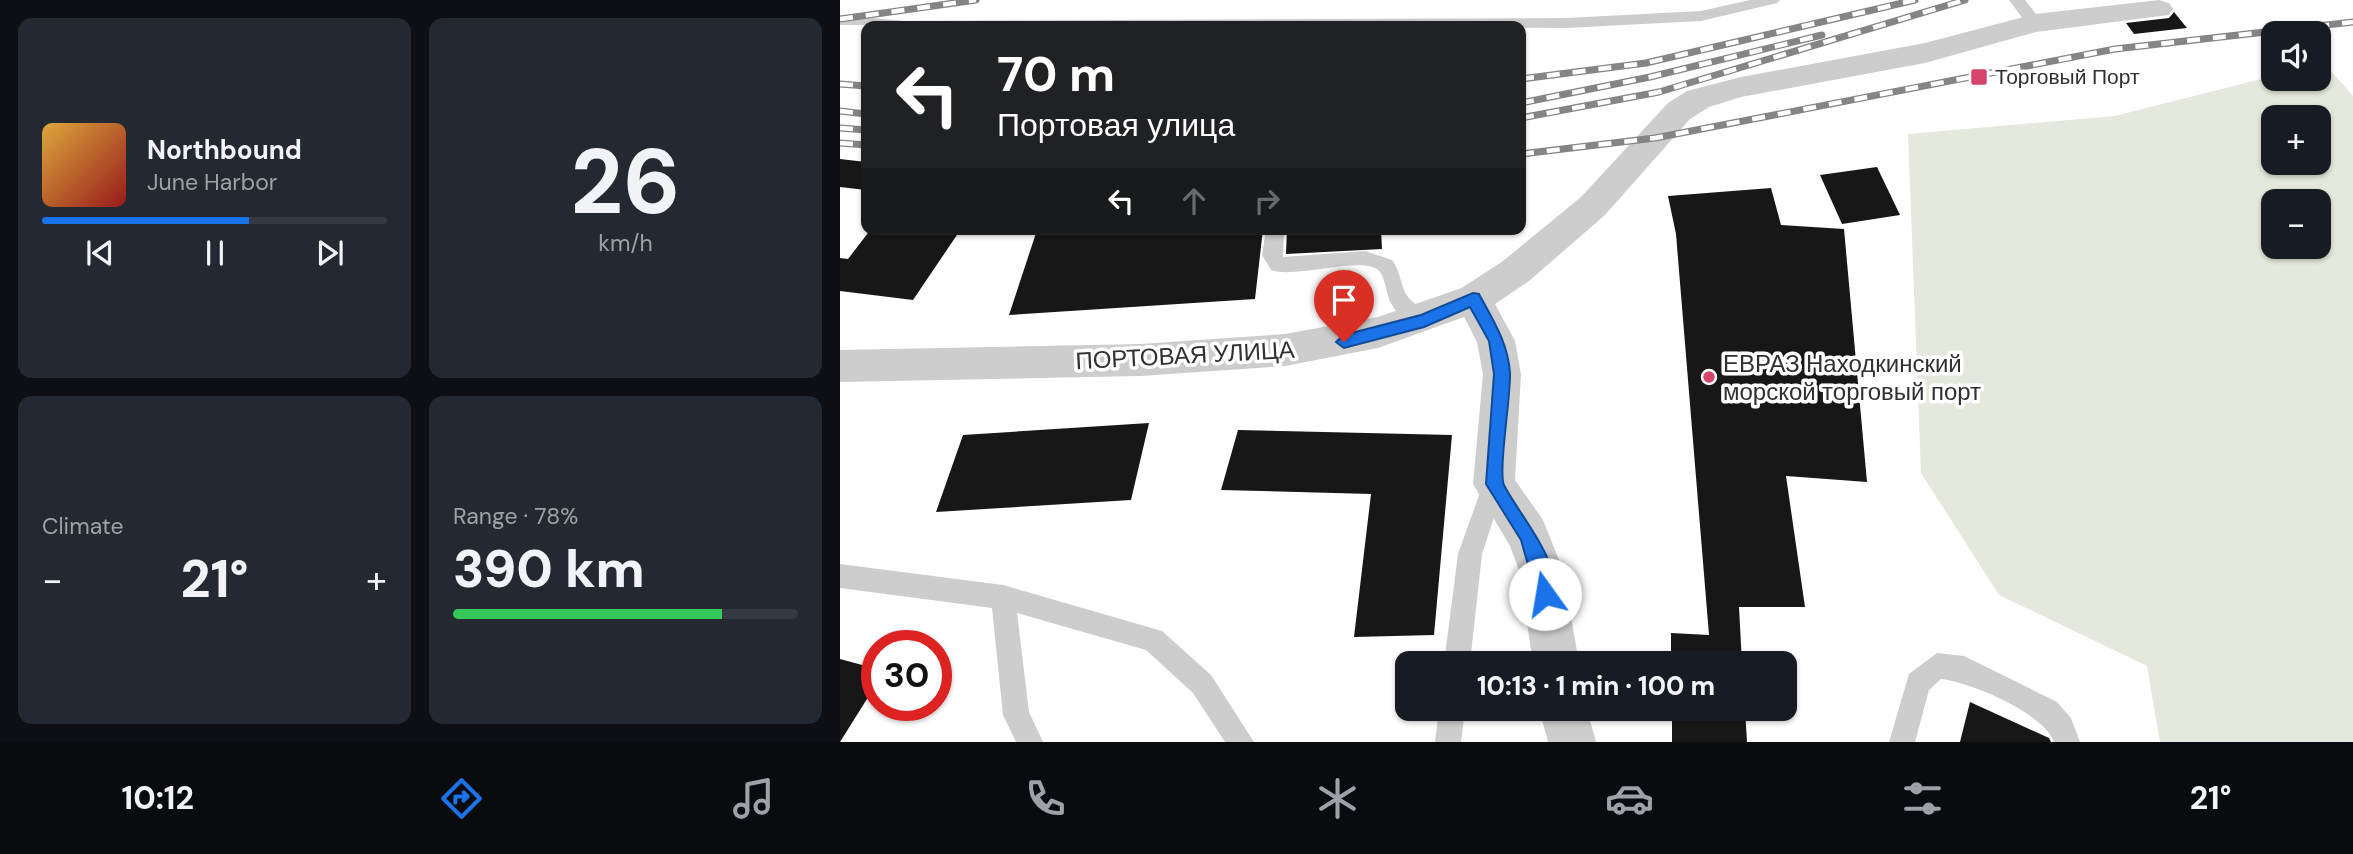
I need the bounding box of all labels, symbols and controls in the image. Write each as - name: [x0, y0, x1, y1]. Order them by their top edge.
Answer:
- map controls: [2261, 21, 2331, 259]
- button: sound: [2261, 21, 2331, 91]
- text: 70 m: [997, 42, 1115, 106]
- icon: left: [882, 49, 973, 140]
- place label: Торговый Порт: [1995, 63, 2140, 91]
- marker: Торговый Порт: [1969, 67, 1989, 87]
- text: Портовая улица: [997, 104, 1235, 146]
- button: +: [2261, 105, 2331, 175]
- text: 26: [570, 123, 681, 241]
- text: Northbound: [147, 133, 302, 167]
- text: June Harbor: [147, 167, 277, 197]
- icon: left: [1102, 182, 1140, 220]
- icon: ahead: [1175, 182, 1213, 220]
- icon: right: [1248, 182, 1286, 220]
- button: −: [2261, 189, 2331, 259]
- text: km/h: [598, 228, 653, 258]
- icon: previous: [81, 234, 119, 272]
- icon: pause: [196, 234, 234, 272]
- icon: next: [311, 234, 349, 272]
- pin: [1314, 270, 1374, 342]
- icon: arrive: [1325, 281, 1363, 319]
- street label: ПОРТОВАЯ УЛИЦА: [1075, 334, 1295, 376]
- place label: ЕВРАЗ Находкинский морской торговый порт: [1723, 348, 1981, 407]
- marker: ЕВРАЗ Находкинский морской торговый порт: [1701, 369, 1717, 385]
- text: Range · 78%: [453, 501, 578, 531]
- text: Climate: [42, 511, 124, 541]
- text: 390 km: [453, 535, 645, 603]
- text: 21°: [180, 545, 249, 613]
- text: −: [42, 555, 63, 605]
- text: +: [366, 555, 387, 605]
- position arrow: [1508, 557, 1582, 631]
- speed limit sign: 30: [861, 630, 952, 721]
- text: 10:13 · 1 min · 100 m: [1477, 669, 1715, 703]
- icon: directions: [437, 774, 486, 823]
- icon: music: [729, 774, 778, 823]
- icon: phone: [1021, 774, 1070, 823]
- icon: climate: [1313, 774, 1362, 823]
- icon: car: [1605, 774, 1654, 823]
- icon: filters: [1898, 774, 1947, 823]
- text: 10:12: [122, 777, 194, 819]
- text: 21°: [2190, 777, 2231, 819]

